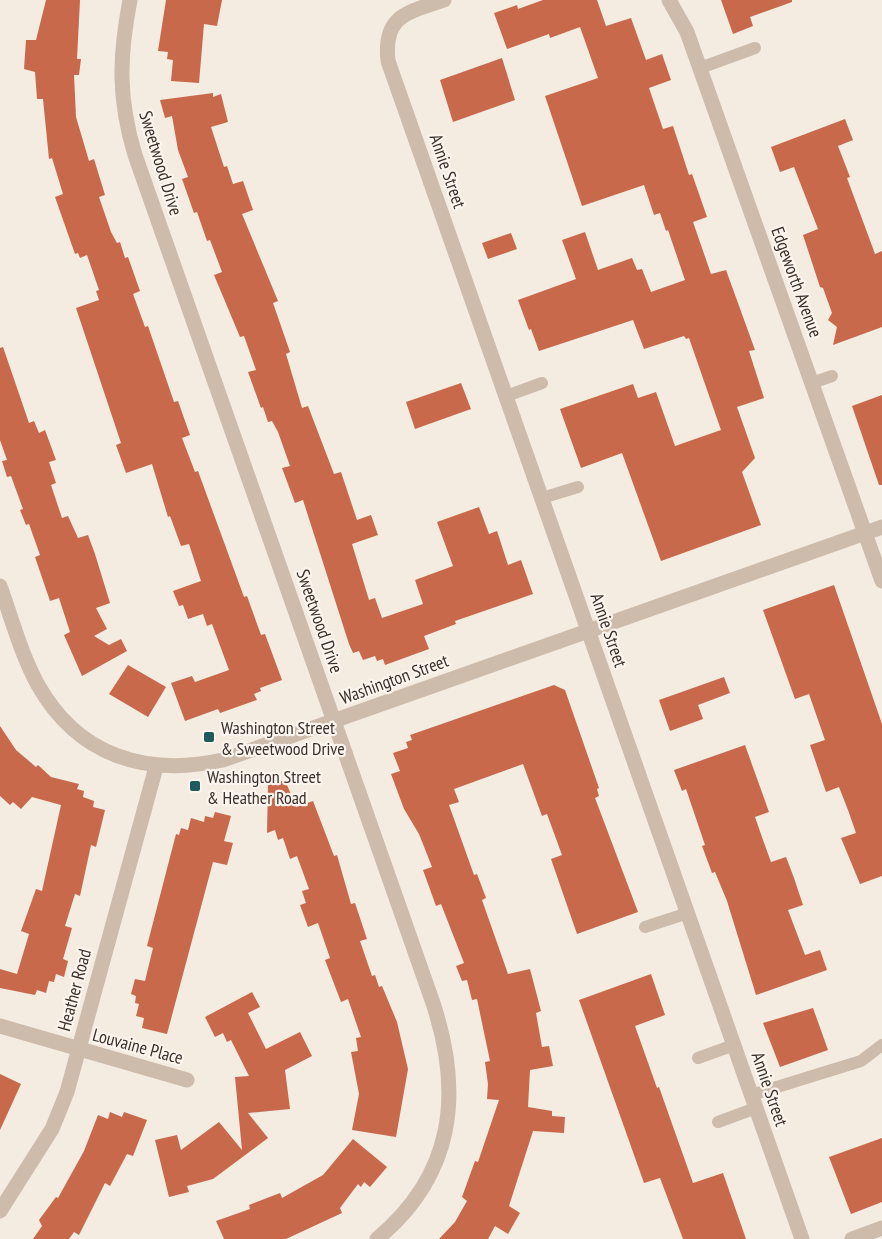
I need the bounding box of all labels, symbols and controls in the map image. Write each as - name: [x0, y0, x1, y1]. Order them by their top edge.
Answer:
- street label: Sweetwood Drive: [134, 108, 188, 218]
- street label: Annie Street: [425, 131, 471, 211]
- street label: Edgeworth Avenue: [766, 224, 828, 340]
- street label: Sweetwood Drive: [292, 566, 348, 676]
- street label: Annie Street: [586, 590, 632, 670]
- street label: Washington Street: [337, 649, 451, 709]
- place label: Washington Street & Sweetwood Drive: [221, 716, 345, 760]
- marker: Washington Street & Sweetwood Drive: [202, 730, 216, 744]
- place label: Washington Street & Heather Road: [207, 765, 321, 809]
- marker: Washington Street & Heather Road: [188, 779, 202, 793]
- street label: Heather Road: [52, 946, 96, 1034]
- street label: Louvaine Place: [90, 1023, 186, 1069]
- street label: Annie Street: [747, 1049, 793, 1129]

